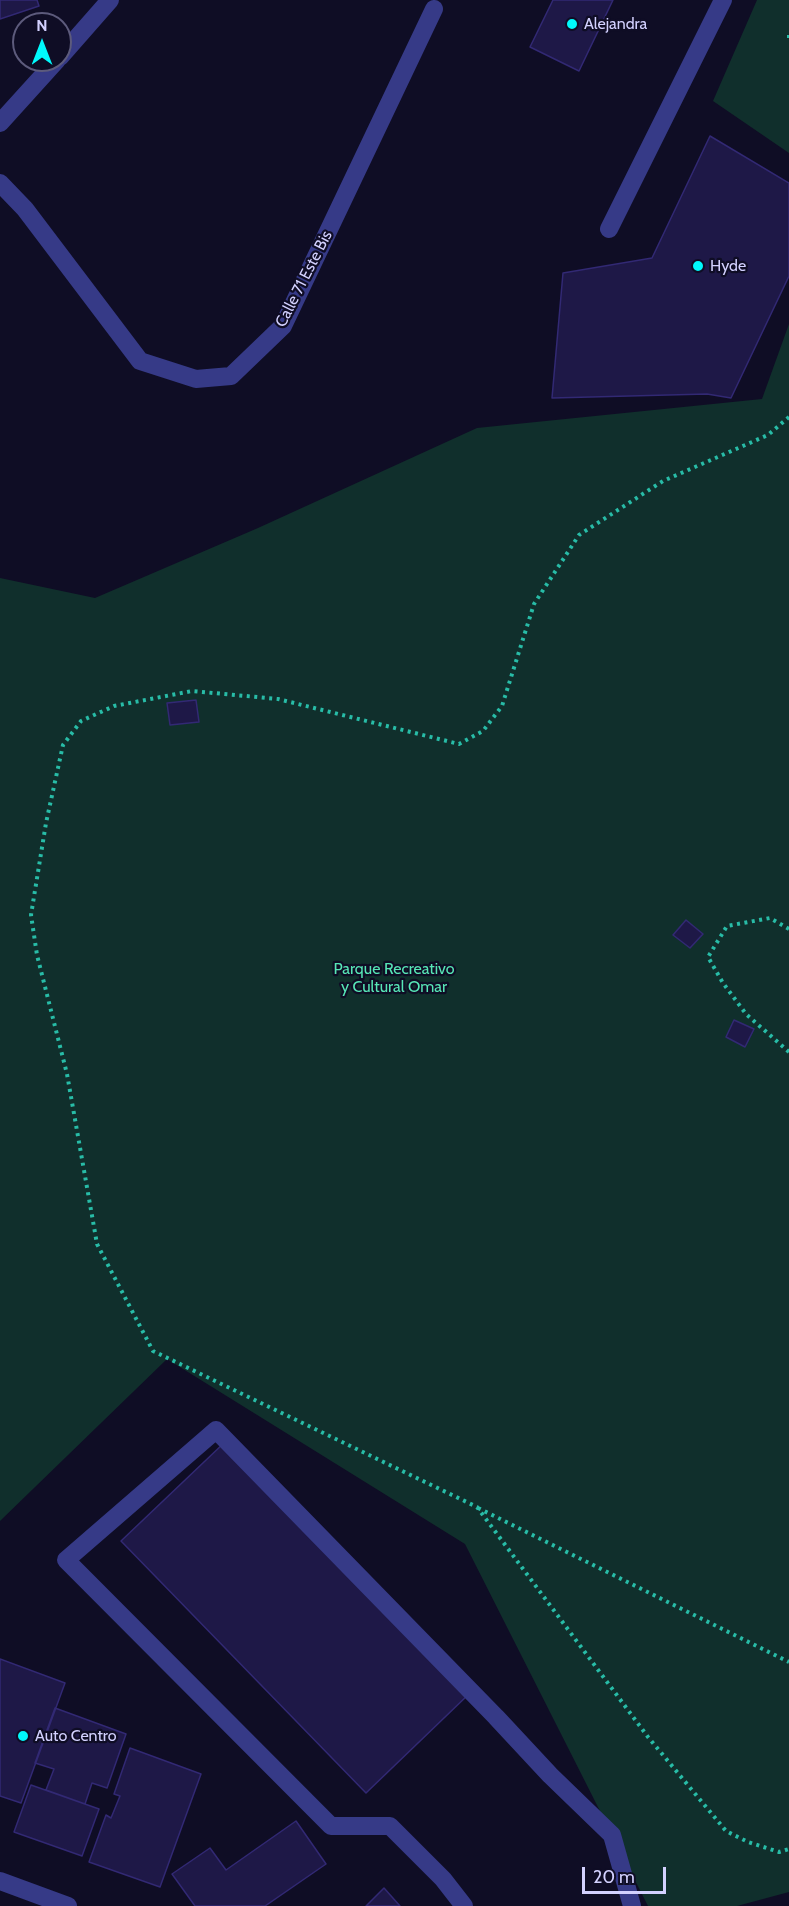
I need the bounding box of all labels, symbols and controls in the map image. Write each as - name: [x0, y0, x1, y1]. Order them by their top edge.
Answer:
- north arrow: [12, 12, 72, 72]
- place label: Alejandra: [584, 14, 647, 34]
- text: N: [36, 16, 48, 35]
- marker: Alejandra: [565, 17, 579, 31]
- street label: Calle 71 Este Bis: [271, 228, 337, 330]
- place label: Hyde: [710, 256, 746, 276]
- marker: Hyde: [691, 259, 705, 273]
- park label: Parque Recreativo y Cultural Omar: [333, 959, 455, 997]
- place label: Auto Centro: [35, 1726, 116, 1746]
- marker: Auto Centro: [16, 1729, 30, 1743]
- scale bar: [585, 1855, 669, 1893]
- text: 20 m: [593, 1866, 635, 1888]

